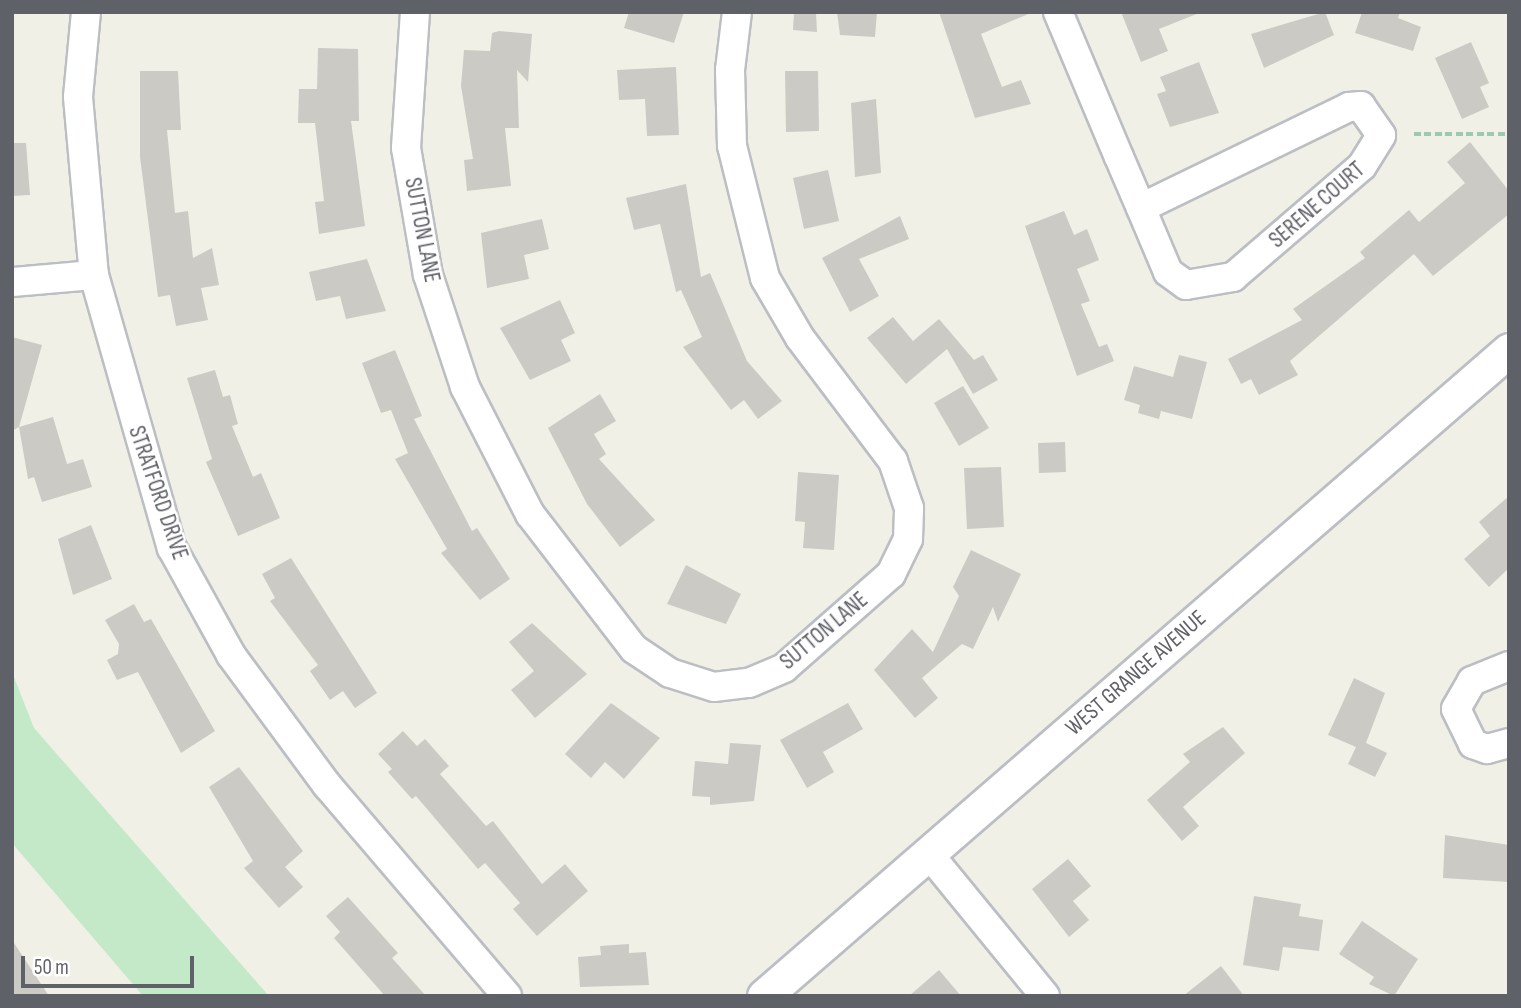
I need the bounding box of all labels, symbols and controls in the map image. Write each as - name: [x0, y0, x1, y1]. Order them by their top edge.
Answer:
- street label: SERENE COURT: [1264, 156, 1370, 254]
- street label: SUTTON LANE: [398, 175, 446, 285]
- street label: STRATFORD DRIVE: [122, 422, 194, 564]
- street label: SUTTON LANE: [774, 586, 874, 676]
- street label: WEST GRANGE AVENUE: [1060, 605, 1212, 741]
- scale bar: [24, 942, 198, 986]
- text: 50 m: [34, 955, 69, 980]

